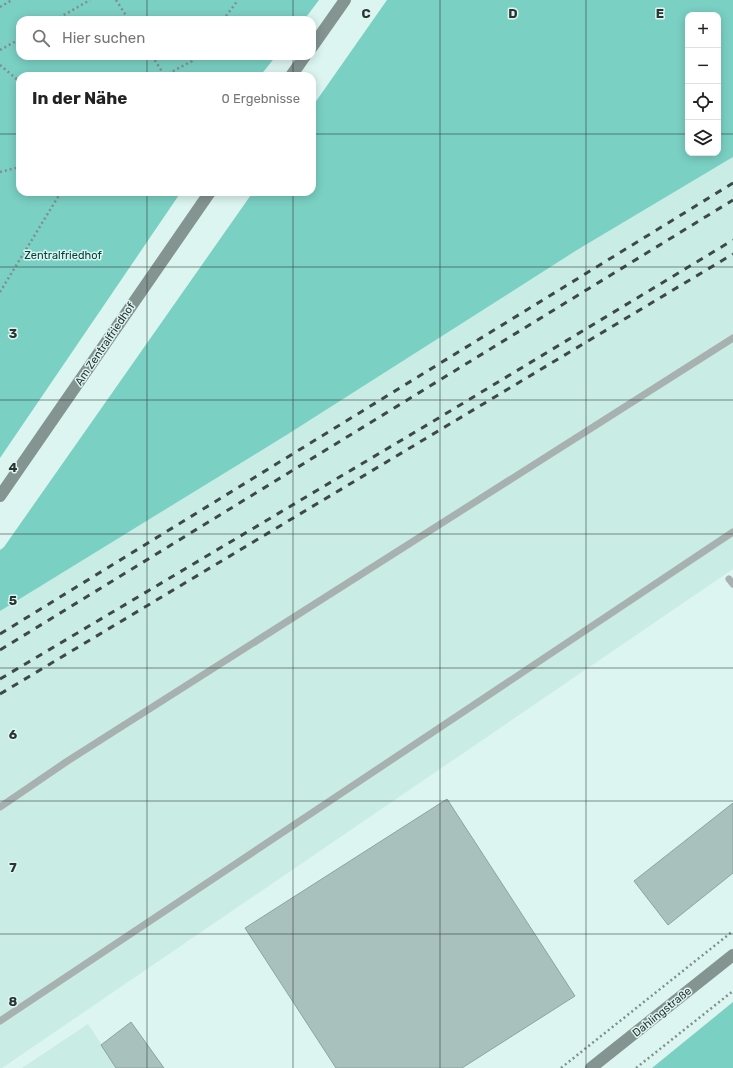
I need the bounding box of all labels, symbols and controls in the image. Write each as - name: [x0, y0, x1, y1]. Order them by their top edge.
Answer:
- text: C: [361, 6, 371, 21]
- text: D: [508, 6, 518, 21]
- text: E: [656, 6, 664, 21]
- map controls: [685, 12, 721, 156]
- button: +: [685, 12, 721, 48]
- search box: [16, 16, 316, 60]
- icon: search: [30, 27, 52, 49]
- text: Hier suchen: [62, 29, 145, 47]
- button: −: [685, 48, 721, 84]
- button: locate: [685, 84, 721, 120]
- text: In der Nähe: [32, 88, 127, 108]
- text: 0 Ergebnisse: [222, 91, 300, 106]
- button: layers: [685, 120, 721, 156]
- park label: Zentralfriedhof: [24, 249, 102, 262]
- street label: Am Zentralfriedhof: [72, 299, 138, 388]
- text: 3: [9, 326, 18, 341]
- text: 4: [9, 460, 18, 475]
- text: 5: [9, 593, 17, 608]
- text: 6: [9, 727, 18, 742]
- text: 7: [9, 860, 17, 875]
- street label: Dahlingstraße: [630, 984, 694, 1040]
- text: 8: [9, 994, 18, 1009]

